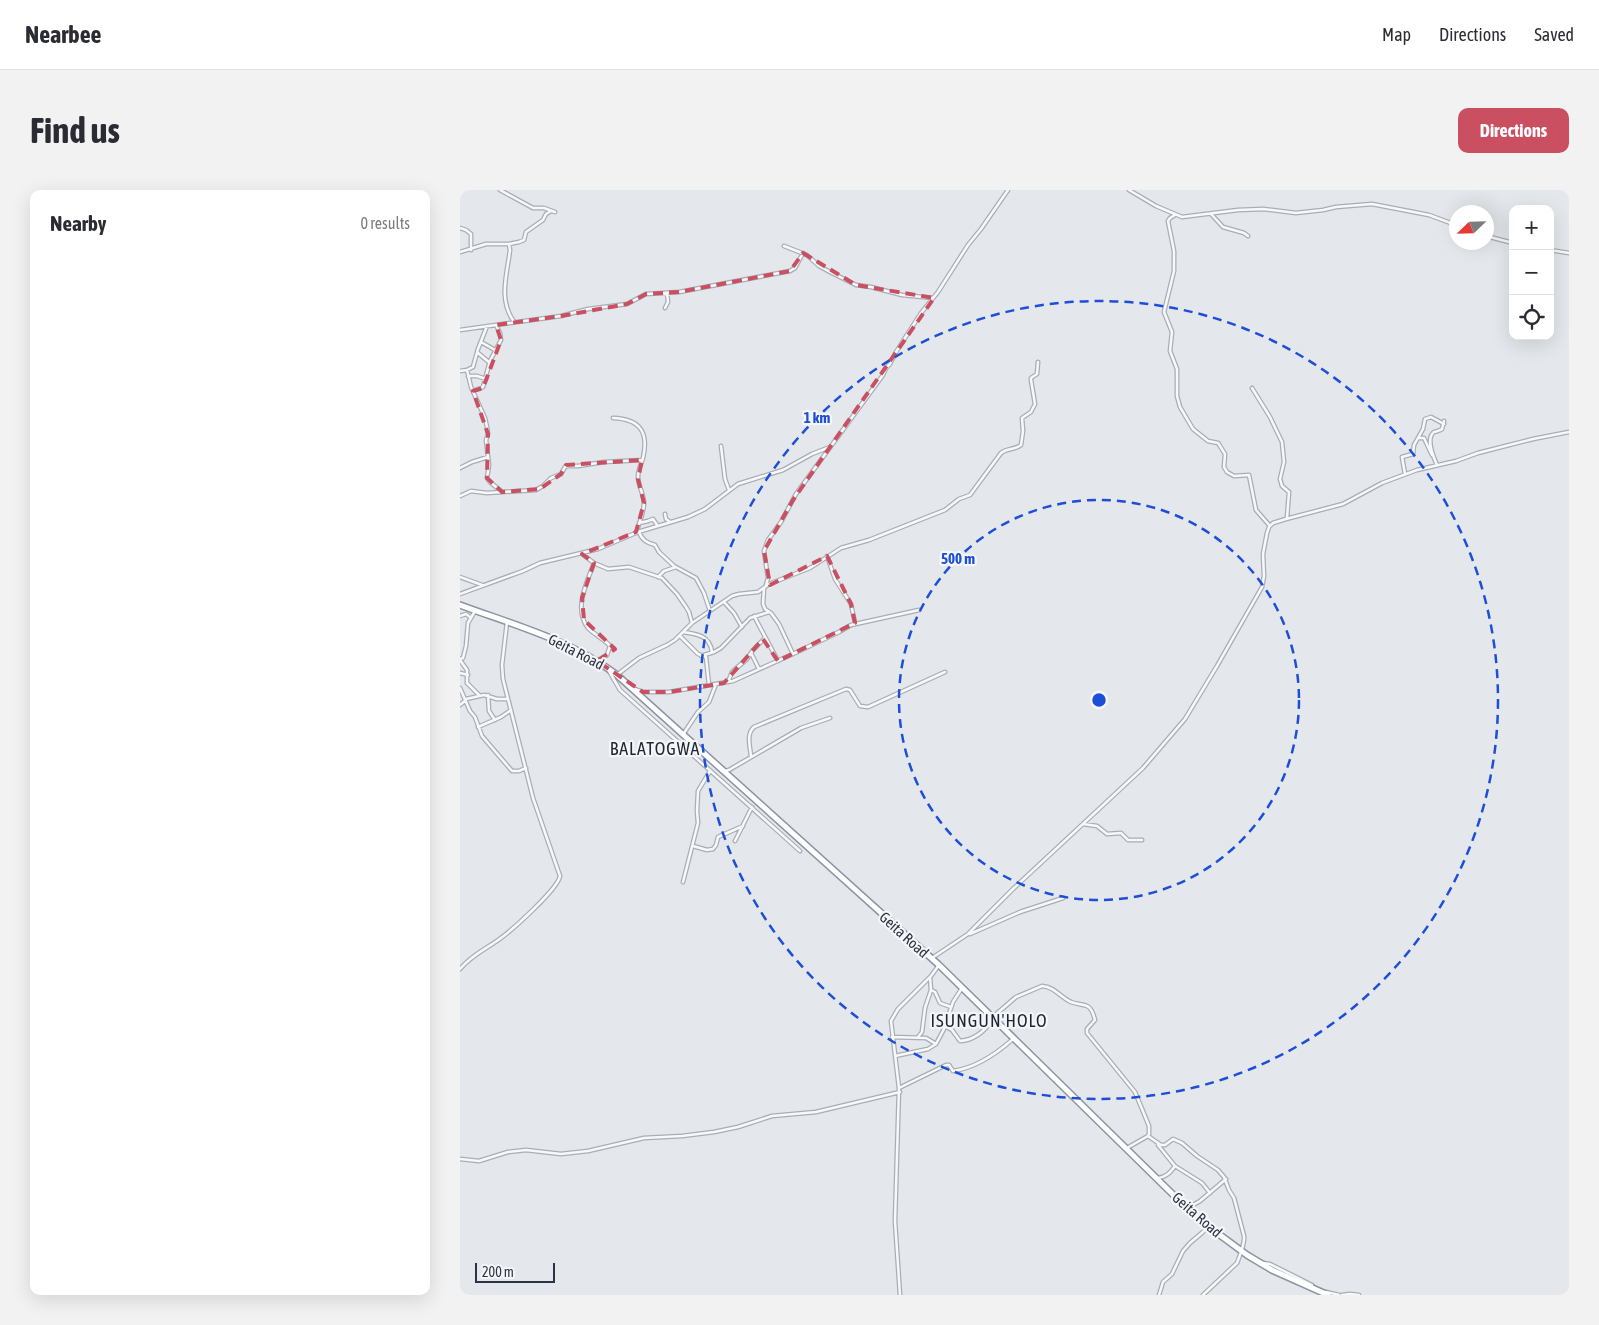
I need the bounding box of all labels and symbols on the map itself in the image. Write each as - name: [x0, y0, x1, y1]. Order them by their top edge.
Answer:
- north arrow: [1449, 205, 1494, 250]
- text: 1 km: [804, 409, 830, 426]
- text: 500 m: [941, 550, 975, 567]
- street label: Geita Road: [546, 630, 607, 673]
- centre of rings: [1090, 691, 1108, 709]
- district label: BALATOGWA: [610, 738, 700, 759]
- street label: Geita Road: [876, 908, 932, 961]
- district label: ISUNGUN'HOLO: [930, 1010, 1048, 1031]
- street label: Geita Road: [1169, 1188, 1226, 1241]
- scale bar: [475, 1260, 555, 1283]

